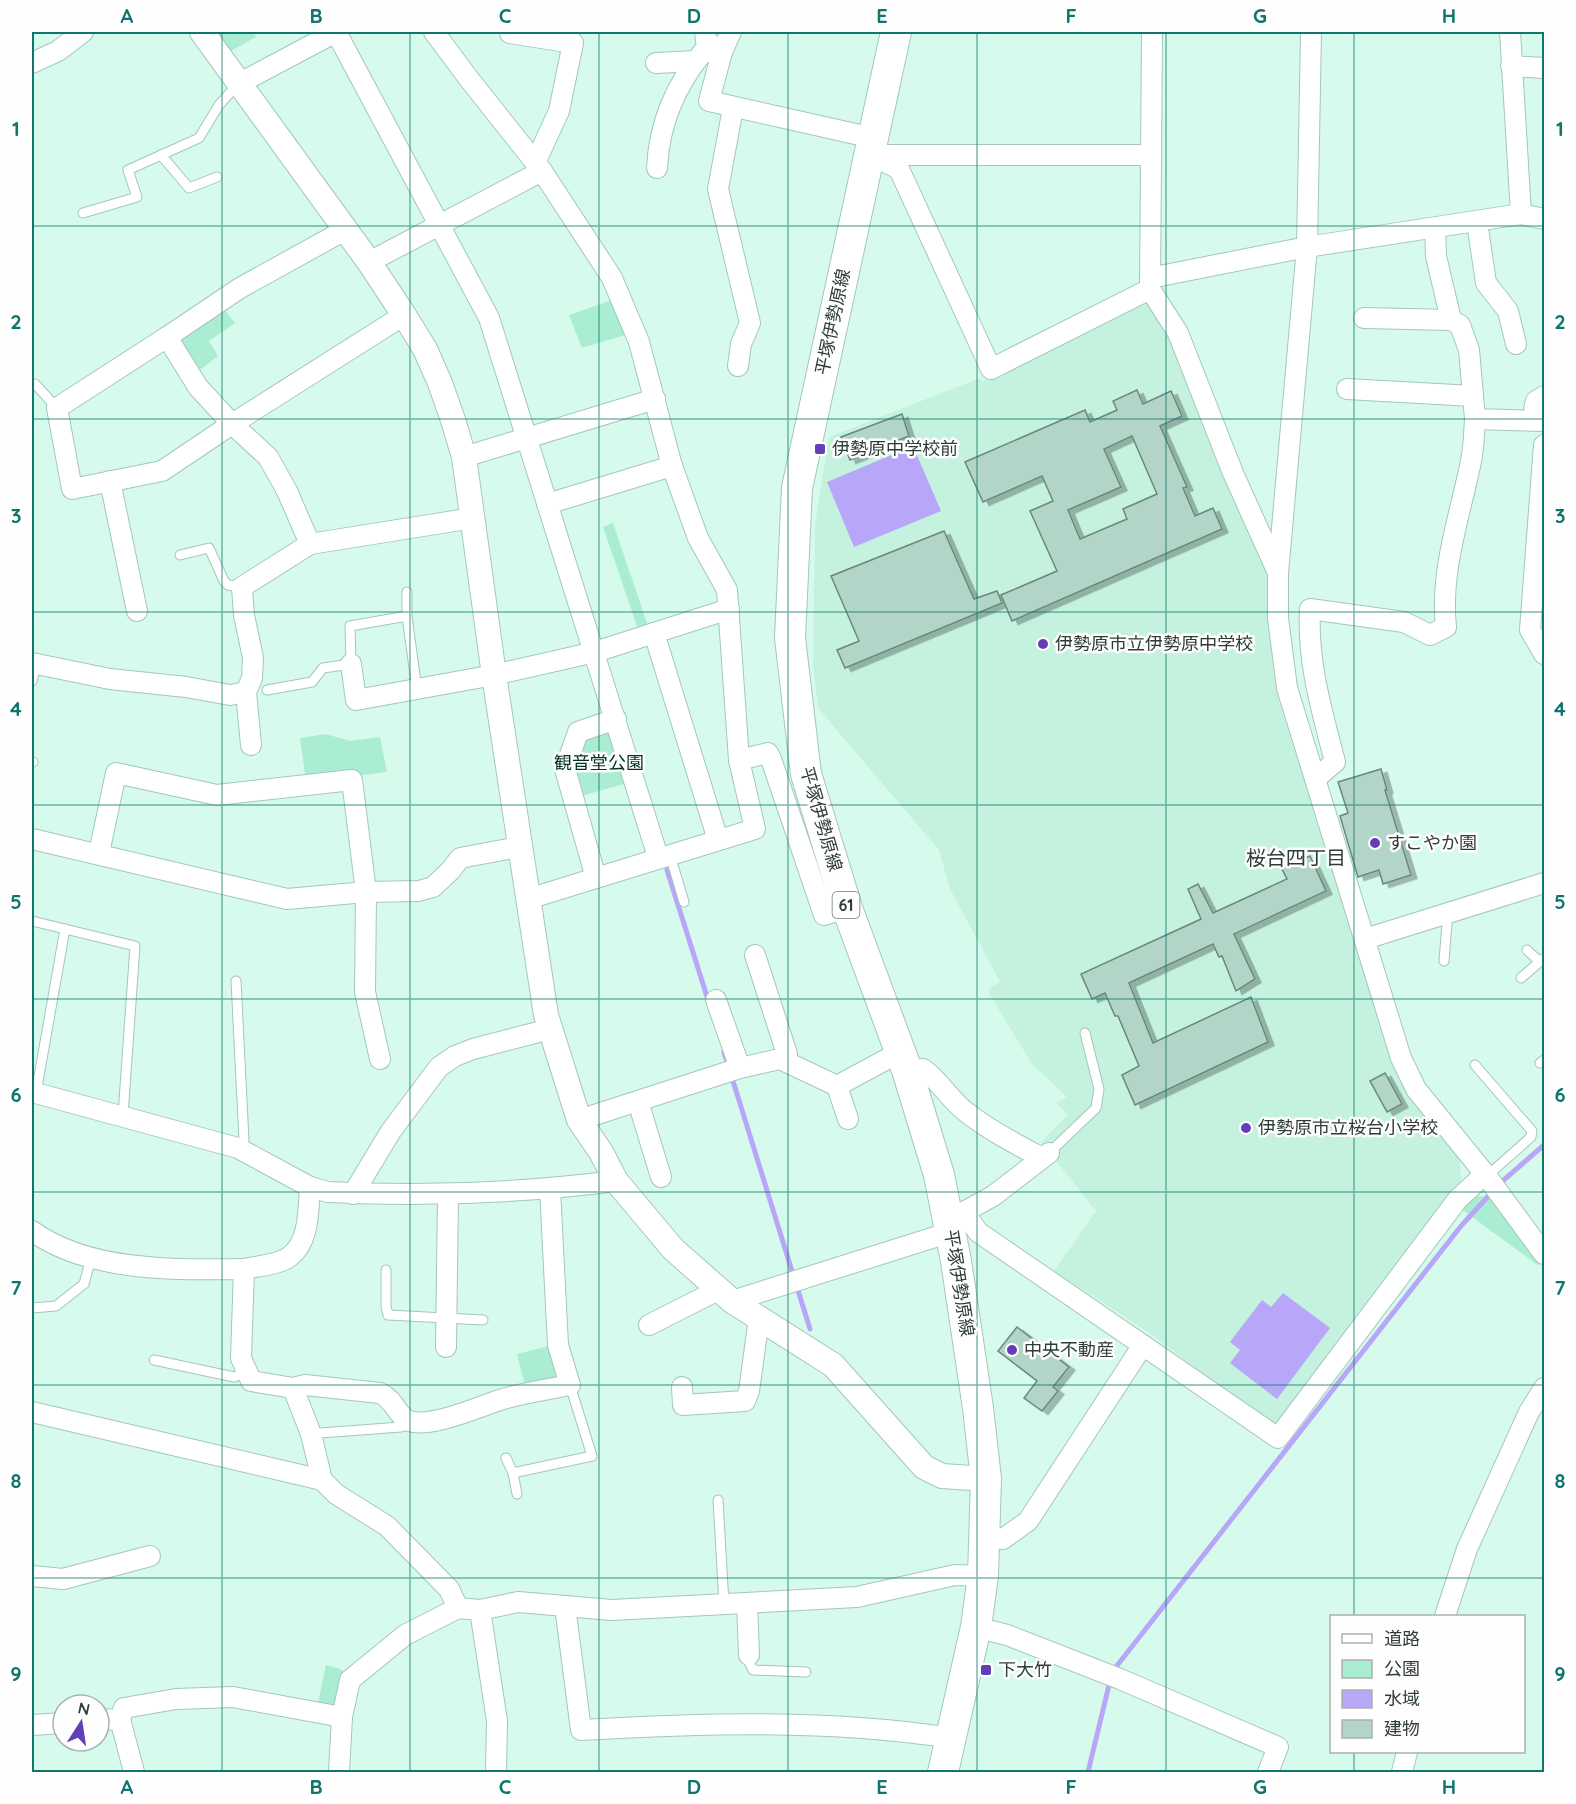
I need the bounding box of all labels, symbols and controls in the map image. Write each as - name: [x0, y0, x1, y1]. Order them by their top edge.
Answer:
- text: A: [121, 3, 134, 28]
- text: B: [309, 3, 323, 28]
- text: C: [499, 3, 512, 28]
- text: D: [687, 3, 701, 28]
- text: E: [876, 3, 888, 28]
- text: F: [1065, 3, 1077, 28]
- text: G: [1253, 3, 1267, 28]
- text: H: [1442, 3, 1456, 28]
- text: 1: [12, 116, 20, 141]
- text: 1: [1556, 116, 1564, 141]
- street label: 平塚伊勢原線: [810, 267, 855, 377]
- text: 2: [10, 309, 22, 334]
- text: 2: [1554, 309, 1566, 334]
- place label: 伊勢原中学校前: [832, 437, 958, 460]
- marker: 伊勢原中学校前: [813, 442, 827, 456]
- text: 3: [11, 503, 21, 528]
- text: 3: [1555, 503, 1565, 528]
- place label: 伊勢原市立伊勢原中学校: [1055, 632, 1253, 655]
- marker: 伊勢原市立伊勢原中学校: [1036, 637, 1050, 651]
- text: 4: [10, 696, 22, 721]
- text: 4: [1554, 696, 1566, 721]
- park label: 観音堂公園: [554, 751, 644, 774]
- street label: 平塚伊勢原線: [796, 764, 847, 874]
- place label: すこやか園: [1387, 831, 1477, 854]
- marker: すこやか園: [1368, 836, 1382, 850]
- district label: 桜台四丁目: [1246, 845, 1346, 870]
- text: 5: [10, 889, 22, 914]
- text: 5: [1554, 889, 1566, 914]
- road number: 61: [832, 892, 860, 918]
- text: 6: [10, 1082, 22, 1107]
- text: 6: [1554, 1082, 1566, 1107]
- place label: 伊勢原市立桜台小学校: [1258, 1116, 1438, 1139]
- marker: 伊勢原市立桜台小学校: [1239, 1121, 1253, 1135]
- street label: 平塚伊勢原線: [940, 1228, 979, 1338]
- text: 7: [11, 1275, 22, 1300]
- text: 7: [1555, 1275, 1566, 1300]
- place label: 中央不動産: [1024, 1338, 1114, 1361]
- marker: 中央不動産: [1005, 1343, 1019, 1357]
- text: 8: [11, 1468, 22, 1493]
- text: 8: [1555, 1468, 1566, 1493]
- legend: [1330, 1615, 1525, 1753]
- text: 道路: [1384, 1627, 1420, 1650]
- text: 公園: [1384, 1657, 1420, 1680]
- place label: 下大竹: [998, 1658, 1052, 1681]
- text: 9: [10, 1661, 22, 1686]
- text: 9: [1554, 1661, 1566, 1686]
- marker: 下大竹: [979, 1663, 993, 1677]
- text: 水域: [1384, 1687, 1420, 1710]
- north arrow: [51, 1693, 111, 1753]
- text: N: [76, 1697, 92, 1719]
- text: 建物: [1384, 1717, 1420, 1740]
- text: A: [121, 1774, 134, 1799]
- text: B: [309, 1774, 323, 1799]
- text: C: [499, 1774, 512, 1799]
- text: D: [687, 1774, 701, 1799]
- text: E: [876, 1774, 888, 1799]
- text: F: [1065, 1774, 1077, 1799]
- text: G: [1253, 1774, 1267, 1799]
- text: H: [1442, 1774, 1456, 1799]

